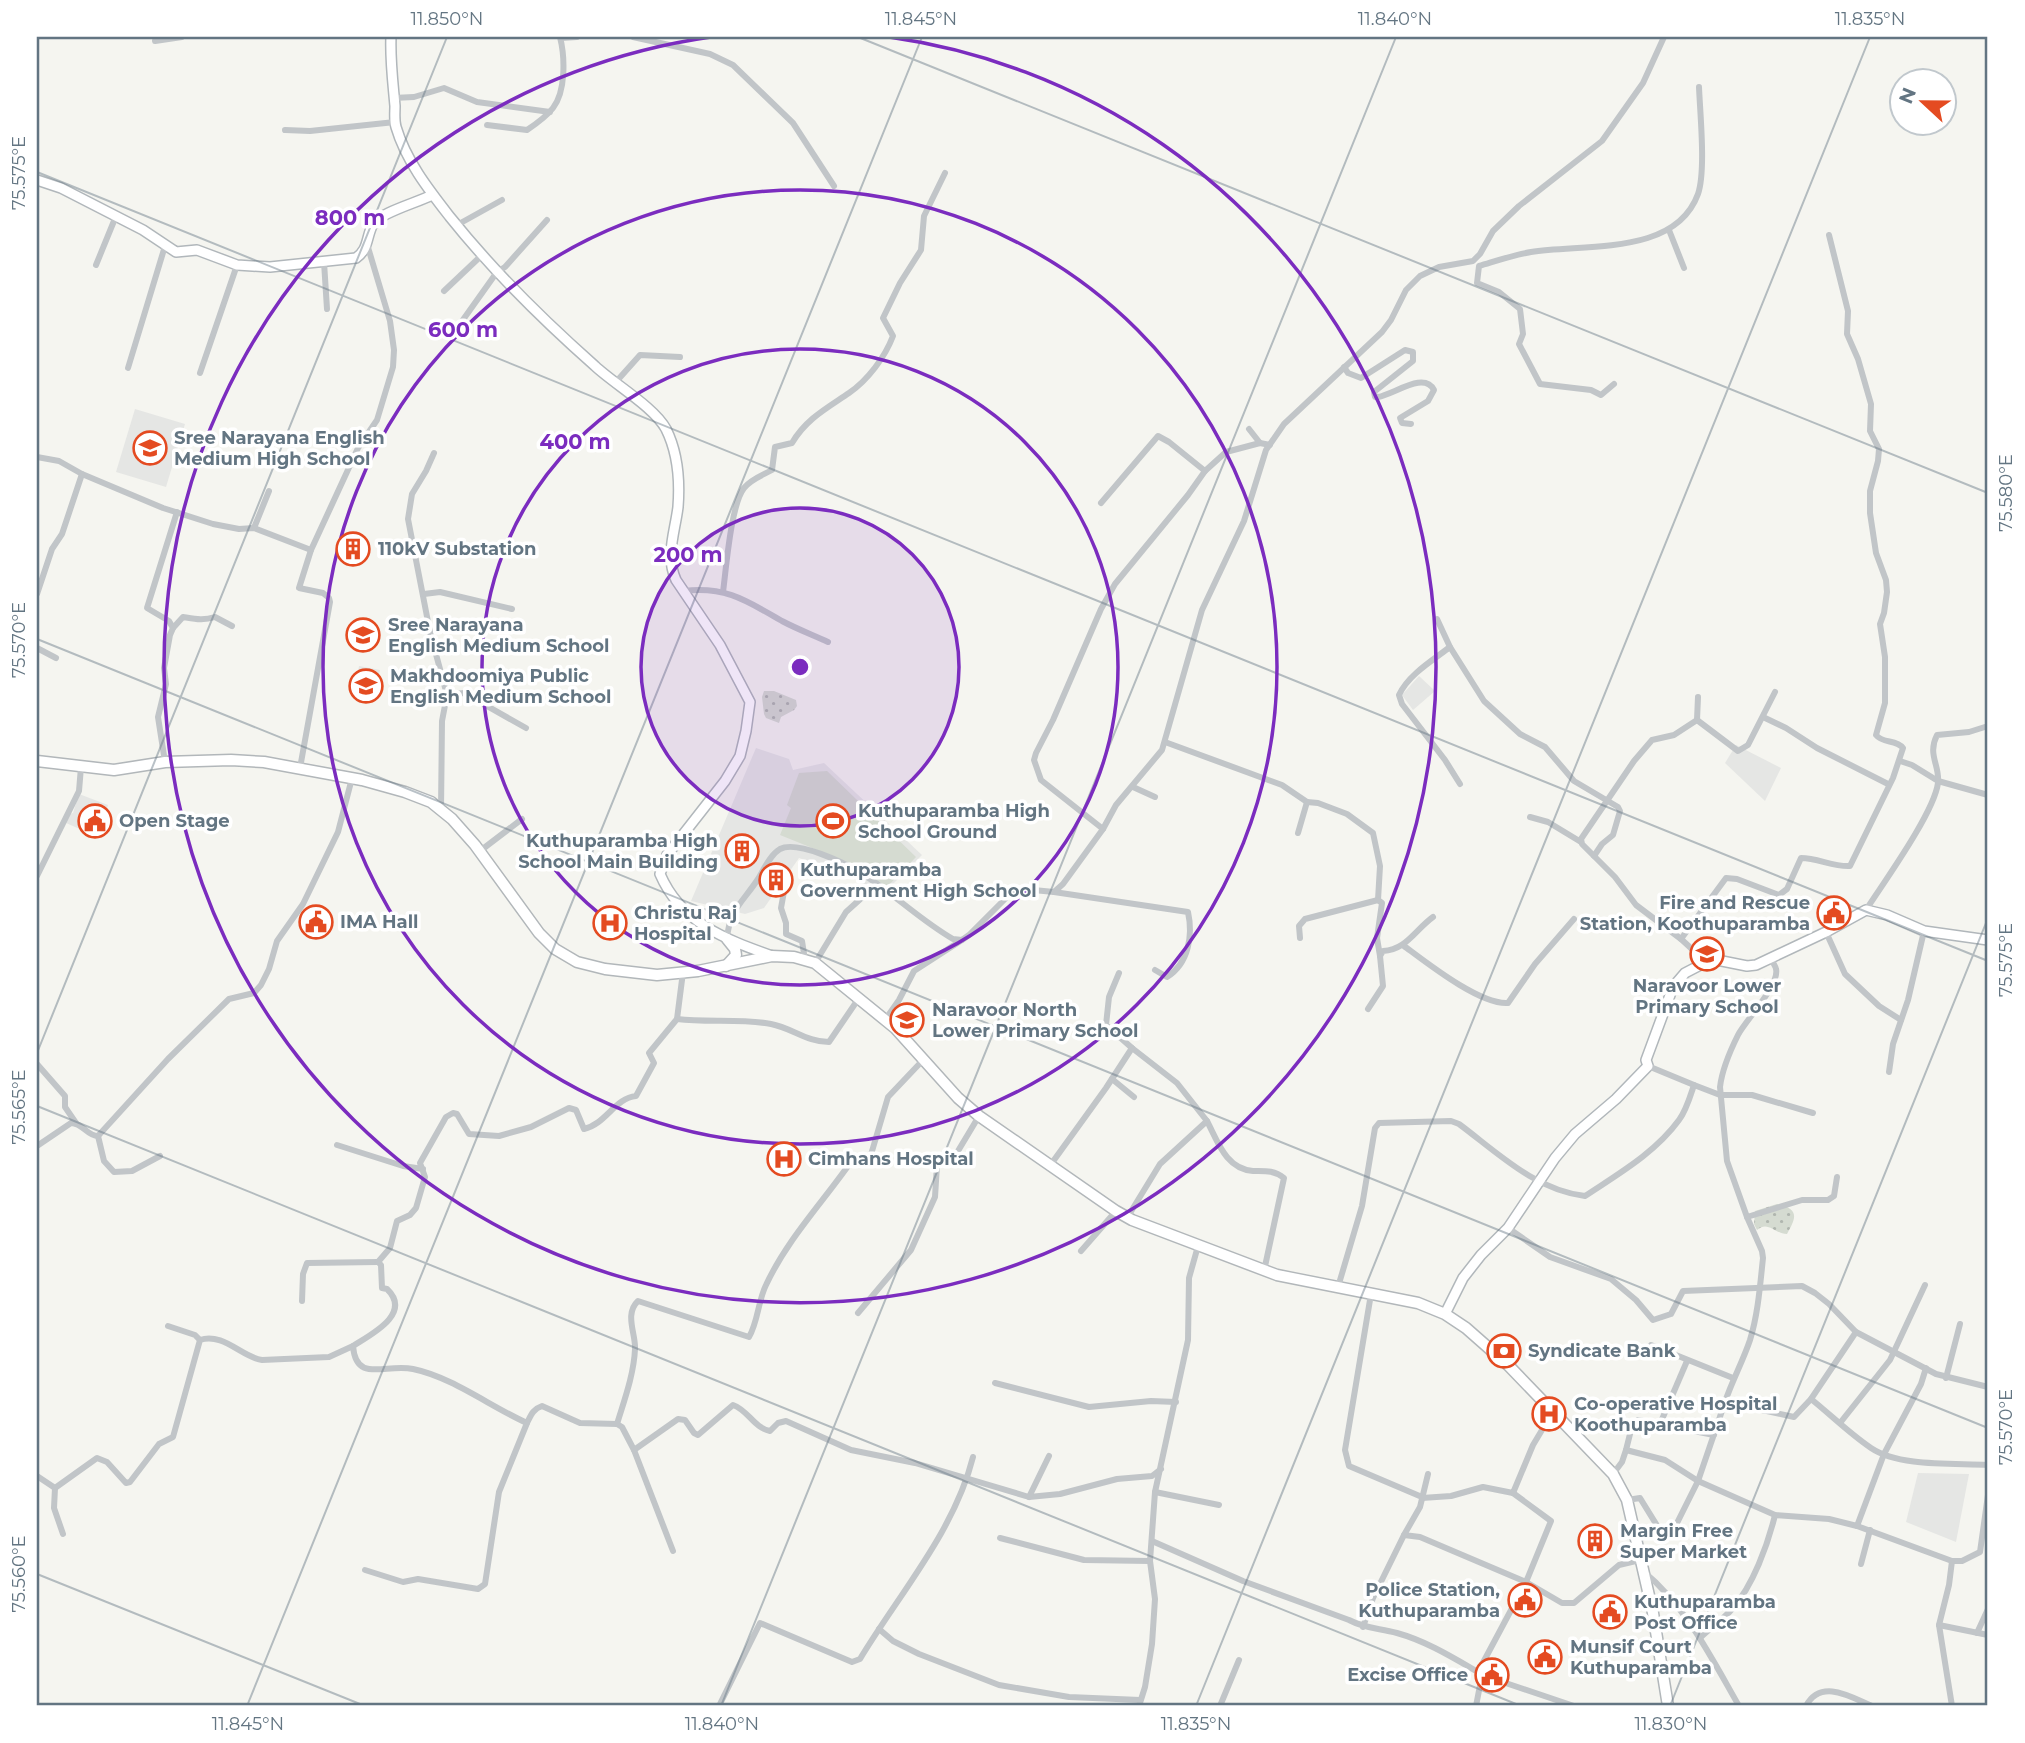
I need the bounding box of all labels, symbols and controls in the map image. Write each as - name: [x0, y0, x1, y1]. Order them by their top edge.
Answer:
- text: 11.850°N: [411, 8, 483, 30]
- text: 11.845°N: [885, 8, 957, 30]
- text: 11.840°N: [1358, 8, 1432, 30]
- text: 11.835°N: [1835, 8, 1905, 30]
- north arrow: [1888, 66, 1958, 136]
- text: N: [1894, 84, 1921, 107]
- text: 75.575°E: [8, 136, 30, 210]
- text: 800 m: [315, 205, 385, 230]
- text: 600 m: [428, 317, 498, 342]
- place label: Sree Narayana English Medium High School: [174, 427, 385, 470]
- school or university icon: Sree Narayana English Medium High School: [131, 429, 169, 467]
- text: 400 m: [540, 429, 610, 454]
- text: 75.580°E: [1995, 454, 2017, 532]
- building icon: 110kV Substation: [334, 530, 372, 568]
- place label: 110kV Substation: [378, 538, 536, 560]
- text: 200 m: [654, 542, 722, 567]
- text: 75.570°E: [8, 602, 30, 678]
- place label: Sree Narayana English Medium School: [388, 614, 609, 657]
- school or university icon: Sree Narayana English Medium School: [344, 616, 382, 654]
- centre of rings: [788, 655, 812, 679]
- place label: Makhdoomiya Public English Medium School: [390, 665, 611, 708]
- school or university icon: Makhdoomiya Public English Medium School: [347, 667, 385, 705]
- place label: Kuthuparamba High School Ground: [858, 800, 1050, 843]
- public building icon: Open Stage: [76, 802, 114, 840]
- sports icon: Kuthuparamba High School Ground: [814, 802, 852, 840]
- place label: Open Stage: [119, 810, 230, 832]
- place label: Kuthuparamba High School Main Building: [518, 830, 718, 873]
- building icon: Kuthuparamba High School Main Building: [723, 832, 761, 870]
- place label: Kuthuparamba Government High School: [800, 859, 1037, 902]
- building icon: Kuthuparamba Government High School: [757, 861, 795, 899]
- place label: Fire and Rescue Station, Koothuparamba: [1580, 892, 1810, 935]
- public building icon: Fire and Rescue Station, Koothuparamba: [1815, 894, 1853, 932]
- place label: Christu Raj Hospital: [634, 902, 737, 945]
- public building icon: IMA Hall: [297, 903, 335, 941]
- hospital icon: Christu Raj Hospital: [591, 904, 629, 942]
- place label: IMA Hall: [340, 911, 418, 933]
- text: 75.575°E: [1995, 923, 2017, 997]
- school or university icon: Naravoor Lower Primary School: [1688, 935, 1726, 973]
- place label: Naravoor Lower Primary School: [1633, 975, 1782, 1018]
- place label: Naravoor North Lower Primary School: [932, 999, 1138, 1042]
- school or university icon: Naravoor North Lower Primary School: [888, 1001, 926, 1039]
- text: 75.565°E: [8, 1070, 30, 1144]
- hospital icon: Cimhans Hospital: [765, 1140, 803, 1178]
- place label: Cimhans Hospital: [808, 1148, 974, 1170]
- bank icon: Syndicate Bank: [1485, 1332, 1523, 1370]
- place label: Syndicate Bank: [1528, 1340, 1676, 1362]
- text: 75.570°E: [1995, 1389, 2017, 1465]
- place label: Co-operative Hospital Koothuparamba: [1574, 1393, 1777, 1436]
- hospital icon: Co-operative Hospital Koothuparamba: [1530, 1395, 1568, 1433]
- place label: Margin Free Super Market: [1620, 1520, 1747, 1563]
- building icon: Margin Free Super Market: [1576, 1522, 1614, 1560]
- text: 75.560°E: [8, 1536, 30, 1612]
- place label: Police Station, Kuthuparamba: [1358, 1579, 1500, 1622]
- public building icon: Police Station, Kuthuparamba: [1506, 1581, 1544, 1619]
- place label: Kuthuparamba Post Office: [1634, 1591, 1776, 1634]
- public building icon: Kuthuparamba Post Office: [1591, 1593, 1629, 1631]
- place label: Munsif Court Kuthuparamba: [1570, 1636, 1712, 1679]
- public building icon: Munsif Court Kuthuparamba: [1526, 1638, 1564, 1676]
- public building icon: Excise Office: [1473, 1656, 1511, 1694]
- place label: Excise Office: [1347, 1664, 1468, 1686]
- text: 11.845°N: [212, 1713, 284, 1735]
- text: 11.840°N: [685, 1713, 759, 1735]
- text: 11.835°N: [1161, 1713, 1231, 1735]
- text: 11.830°N: [1635, 1713, 1707, 1735]

